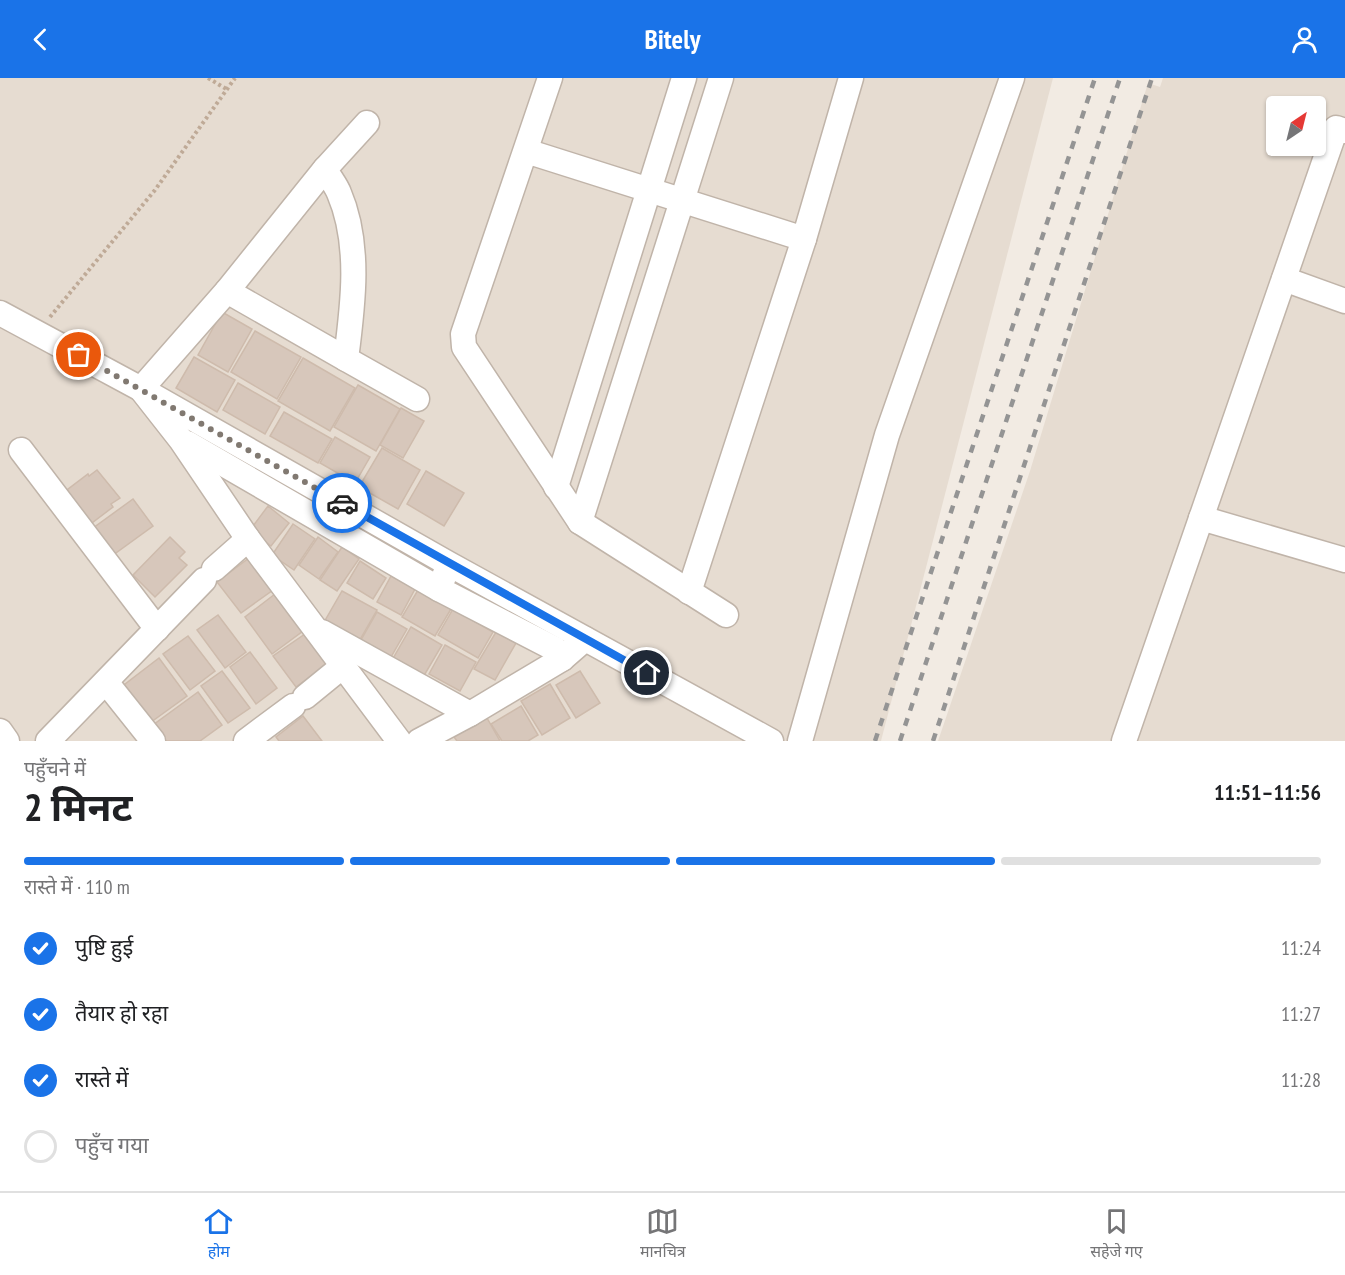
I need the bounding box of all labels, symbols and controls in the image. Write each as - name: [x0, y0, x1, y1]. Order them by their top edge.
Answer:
- text: Bitely: [644, 22, 701, 56]
- icon: back: [24, 23, 57, 56]
- icon: person: [1288, 23, 1321, 56]
- north arrow: [1266, 96, 1326, 156]
- map controls: [1266, 96, 1326, 156]
- pin: [53, 329, 104, 380]
- icon: bag: [62, 338, 95, 371]
- courier: [312, 473, 372, 533]
- icon: car: [326, 487, 359, 520]
- pin: [621, 647, 672, 698]
- icon: home: [630, 656, 663, 689]
- text: पहुँचने में: [24, 756, 86, 782]
- text: 11:51–11:56: [1214, 778, 1321, 806]
- text: 2 मिनट: [24, 781, 133, 832]
- text: रास्ते में · 110 m: [24, 874, 130, 900]
- icon: check: [24, 932, 57, 965]
- text: पुष्टि हुई: [75, 933, 133, 961]
- text: 11:24: [1281, 935, 1321, 961]
- icon: check: [24, 998, 57, 1031]
- text: तैयार हो रहा: [75, 999, 168, 1027]
- text: 11:27: [1281, 1001, 1321, 1027]
- icon: check: [24, 1064, 57, 1097]
- text: रास्ते में: [75, 1065, 129, 1093]
- text: 11:28: [1281, 1067, 1321, 1093]
- text: पहुँच गया: [75, 1131, 149, 1159]
- tab: होम: [202, 1205, 235, 1264]
- tab: मानचित्र: [640, 1205, 686, 1264]
- tab: सहेजे गए: [1090, 1205, 1143, 1264]

